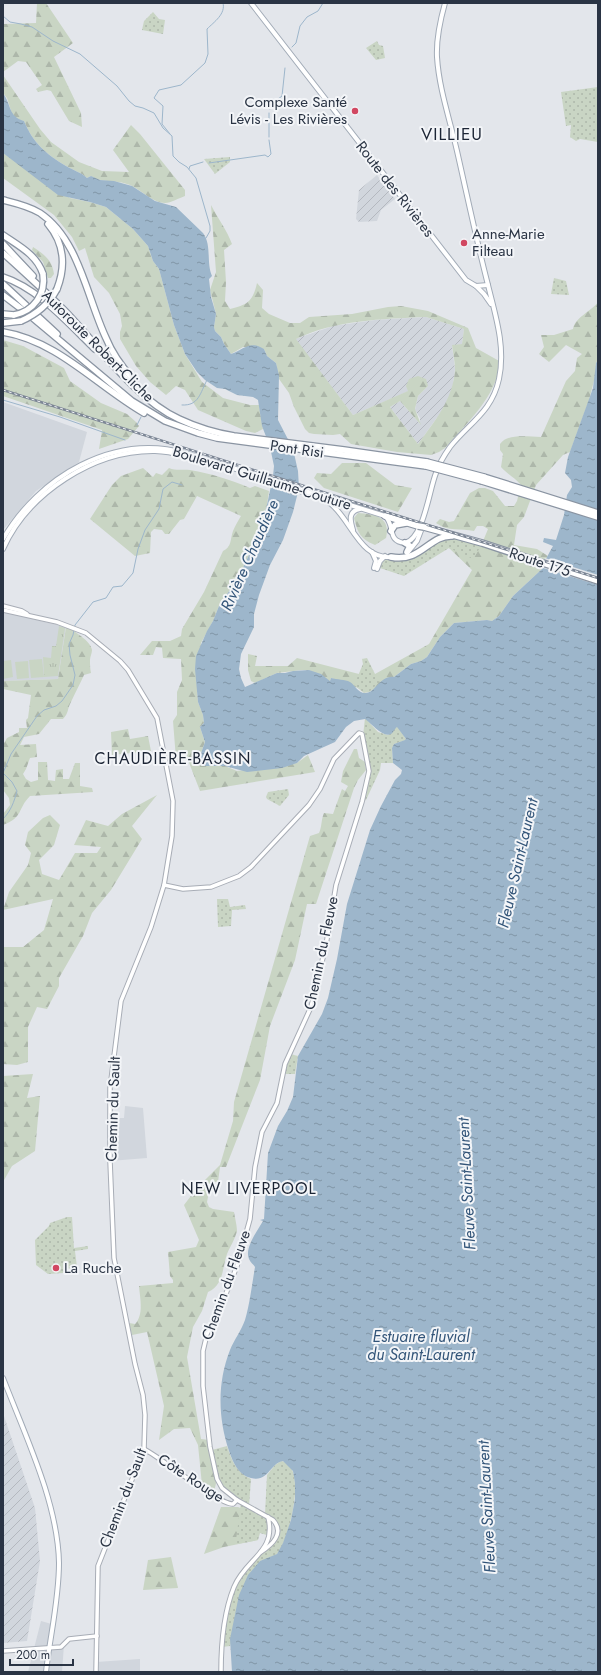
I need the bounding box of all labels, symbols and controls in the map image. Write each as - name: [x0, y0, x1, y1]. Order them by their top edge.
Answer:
- place label: Complexe Santé Lévis - Les Rivières: [230, 91, 347, 130]
- marker: Complexe Santé Lévis - Les Rivières: [350, 106, 360, 116]
- district label: VILLIEU: [421, 122, 483, 146]
- street label: Route des Rivières: [351, 136, 439, 242]
- place label: Anne-Marie Filteau: [472, 223, 545, 262]
- marker: Anne-Marie Filteau: [459, 238, 469, 248]
- street label: Autoroute Robert-Cliche: [37, 285, 159, 407]
- street label: Pont Risi: [269, 434, 325, 464]
- street label: Boulevard Guillaume-Couture: [170, 440, 354, 516]
- water label: Rivière Chaudière: [215, 496, 284, 614]
- street label: Route 175: [506, 542, 574, 582]
- district label: CHAUDIÈRE-BASSIN: [95, 747, 251, 770]
- water label: Fleuve Saint-Laurent: [491, 795, 544, 930]
- street label: Chemin du Fleuve: [298, 894, 344, 1012]
- street label: Chemin du Sault: [100, 1056, 126, 1162]
- water label: Fleuve Saint-Laurent: [451, 1116, 481, 1251]
- district label: NEW LIVERPOOL: [181, 1177, 317, 1200]
- street label: Chemin du Fleuve: [196, 1227, 256, 1343]
- place label: La Ruche: [64, 1257, 122, 1279]
- marker: La Ruche: [51, 1263, 61, 1273]
- water label: Estuaire fluvial du Saint-Laurent: [367, 1325, 476, 1366]
- water label: Fleuve Saint-Laurent: [471, 1439, 501, 1574]
- street label: Chemin du Sault: [94, 1445, 152, 1551]
- street label: Côte Rouge: [154, 1448, 229, 1508]
- scale bar: [10, 1641, 73, 1667]
- text: 200 m: [16, 1646, 50, 1664]

